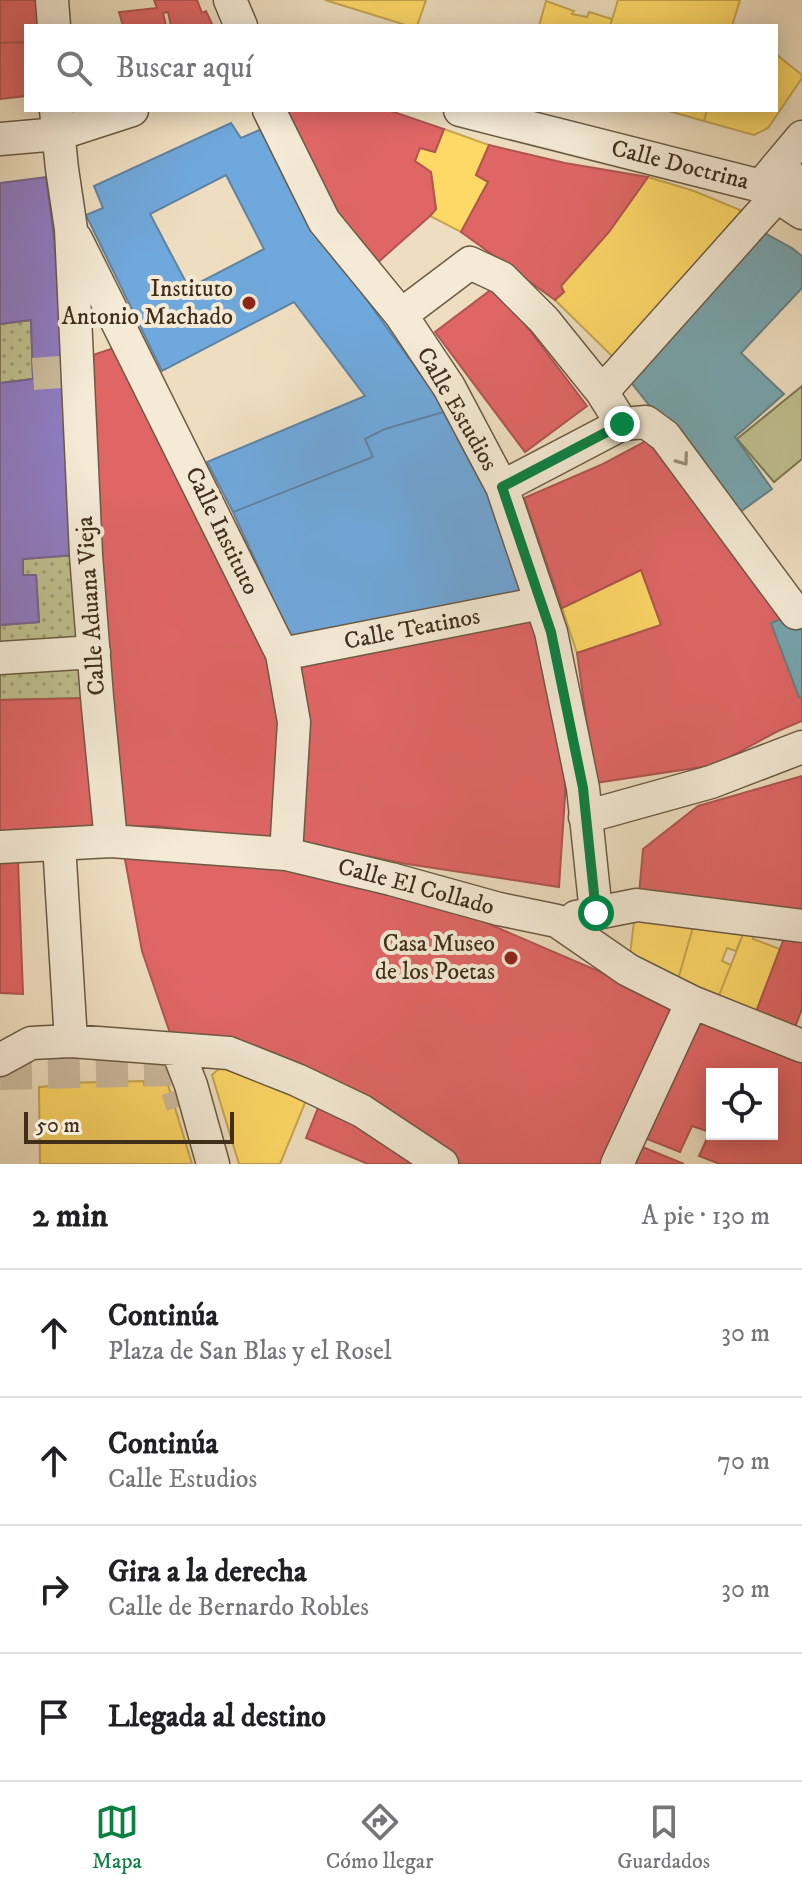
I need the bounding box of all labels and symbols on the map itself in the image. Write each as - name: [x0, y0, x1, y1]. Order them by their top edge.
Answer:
- street label: Calle Doctrina: [608, 133, 753, 197]
- place label: Instituto Antonio Machado: [62, 274, 233, 332]
- marker: Instituto Antonio Machado: [240, 294, 258, 312]
- street label: Calle Estudios: [410, 342, 504, 476]
- route end: [604, 406, 640, 442]
- one-way arrow: [673, 451, 688, 466]
- street label: Calle Instituto: [178, 462, 266, 600]
- street label: Calle Aduana Vieja: [70, 515, 112, 697]
- street label: Calle Teatinos: [342, 601, 482, 657]
- street label: Calle El Collado: [334, 852, 498, 922]
- route start: [578, 895, 614, 931]
- place label: Casa Museo de los Poetas: [375, 929, 495, 987]
- marker: Casa Museo de los Poetas: [502, 949, 520, 967]
- scale bar: [24, 1108, 234, 1144]

